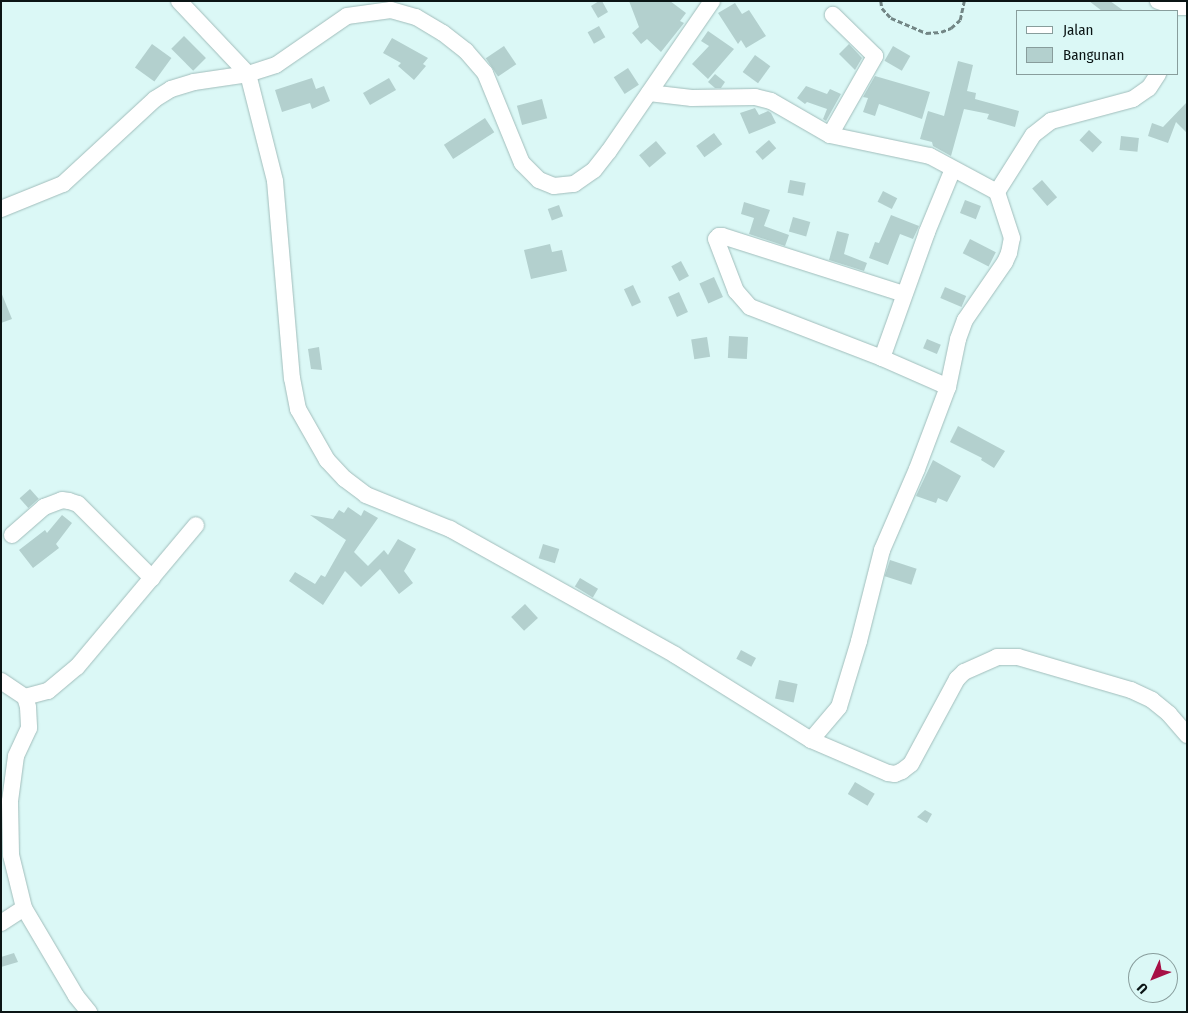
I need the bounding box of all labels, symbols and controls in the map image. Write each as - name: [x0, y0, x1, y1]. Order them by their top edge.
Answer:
- legend: [1016, 10, 1178, 75]
- text: Jalan: [1063, 21, 1093, 39]
- text: Bangunan: [1063, 46, 1124, 64]
- north arrow: [1128, 953, 1178, 1003]
- text: U: [1134, 979, 1152, 997]

